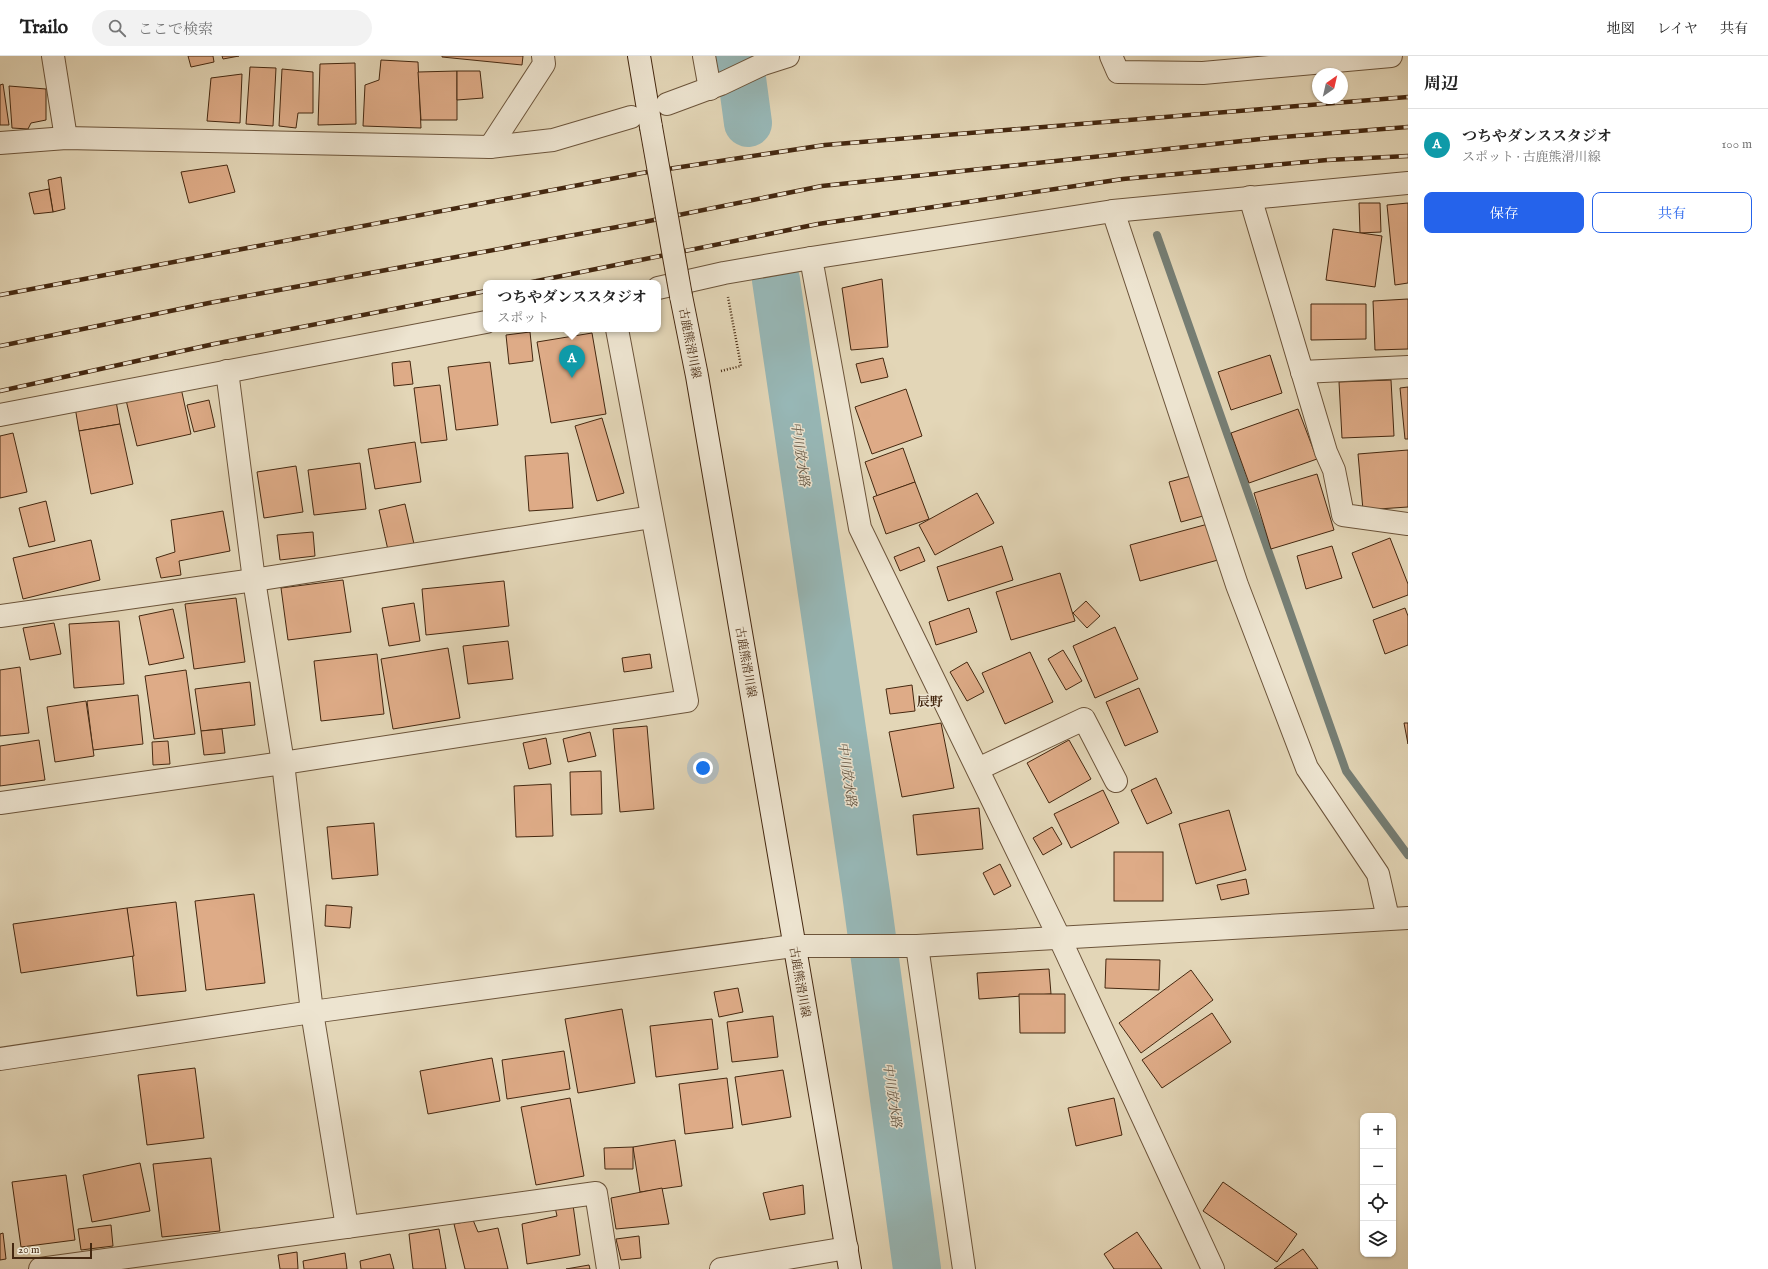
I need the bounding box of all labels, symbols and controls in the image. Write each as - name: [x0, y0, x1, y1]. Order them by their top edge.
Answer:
- search box: [92, 10, 372, 46]
- text: Trailo: [20, 16, 68, 40]
- icon: search: [106, 17, 128, 39]
- text: ここで検索: [138, 20, 213, 39]
- text: 地図: [1607, 20, 1635, 38]
- text: レイヤ: [1657, 20, 1698, 38]
- text: 共有: [1720, 20, 1748, 38]
- north arrow: [1312, 68, 1348, 104]
- text: 周辺: [1424, 74, 1458, 95]
- text: つちやダンススタジオ: [1462, 127, 1612, 146]
- text: A: [1433, 136, 1441, 153]
- text: 100 m: [1722, 136, 1752, 153]
- text: スポット · 古鹿熊滑川線: [1462, 149, 1601, 166]
- button: 保存: [1424, 192, 1584, 233]
- button: 共有: [1592, 192, 1752, 233]
- popup: [483, 280, 661, 332]
- text: つちやダンススタジオ: [497, 288, 647, 307]
- street label: 古鹿熊滑川線: [675, 306, 704, 380]
- text: スポット: [497, 310, 549, 327]
- pin: A: [559, 345, 585, 378]
- water label: 中川放水路: [787, 421, 813, 489]
- street label: 古鹿熊滑川線: [732, 625, 759, 699]
- district label: 辰野: [917, 694, 943, 711]
- water label: 中川放水路: [834, 741, 860, 809]
- your location: [693, 758, 713, 778]
- street label: 古鹿熊滑川線: [786, 945, 813, 1019]
- water label: 中川放水路: [879, 1062, 905, 1130]
- map controls: [1360, 1113, 1396, 1257]
- button: +: [1360, 1113, 1396, 1149]
- button: −: [1360, 1149, 1396, 1185]
- button: locate: [1360, 1185, 1396, 1221]
- button: layers: [1360, 1221, 1396, 1257]
- scale bar: [12, 1241, 92, 1260]
- text: 20 m: [18, 1243, 39, 1257]

